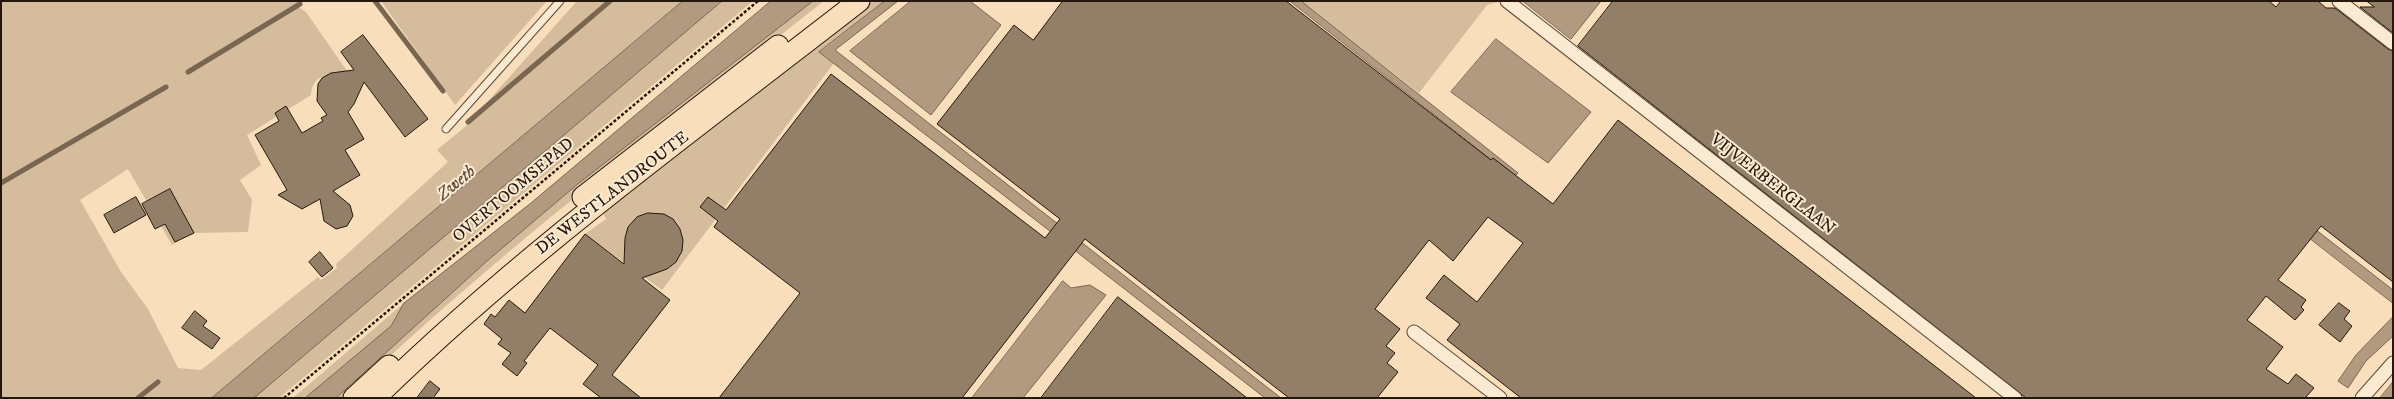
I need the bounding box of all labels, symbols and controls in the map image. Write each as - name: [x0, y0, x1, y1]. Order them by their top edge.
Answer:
- street label: DE WESTLANDROUTE: [532, 128, 694, 260]
- street label: VIJVERBERGLAAN: [1706, 130, 1838, 240]
- street label: OVERTOOMSEPAD: [449, 134, 579, 248]
- water label: Zweth: [433, 162, 481, 206]

